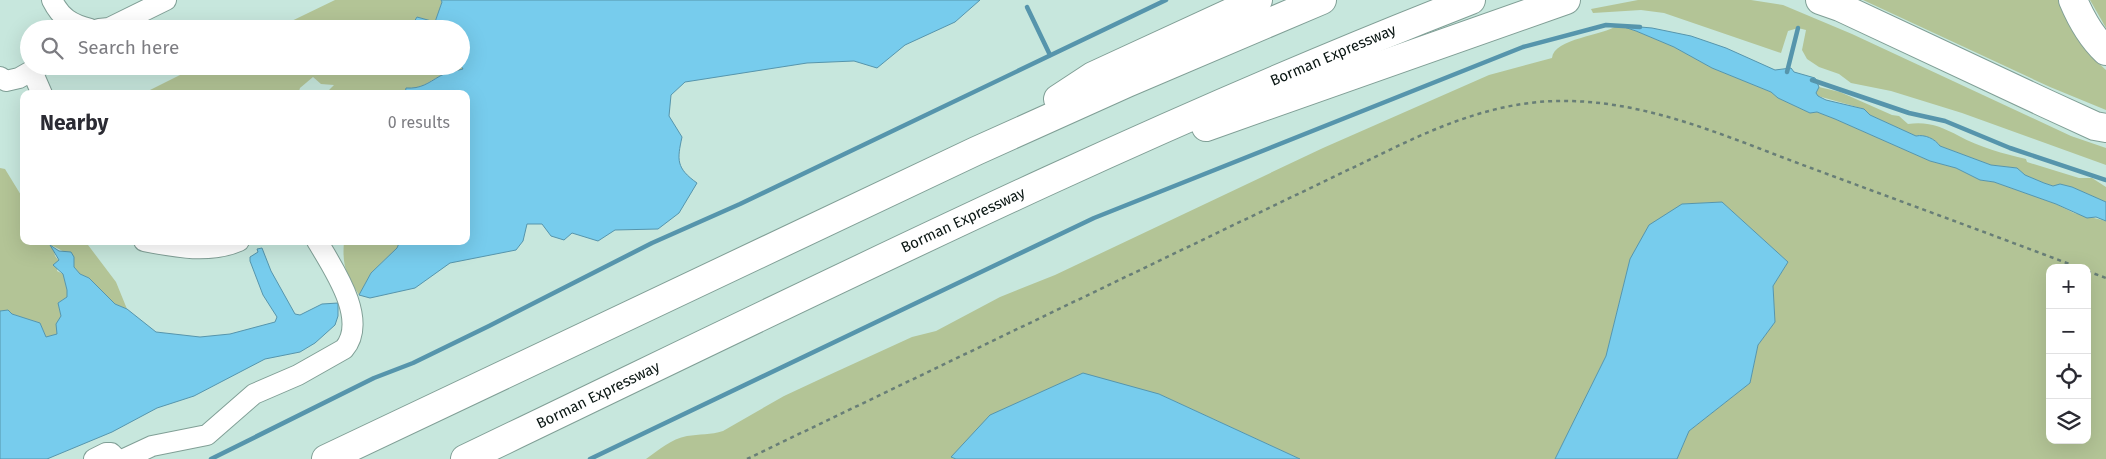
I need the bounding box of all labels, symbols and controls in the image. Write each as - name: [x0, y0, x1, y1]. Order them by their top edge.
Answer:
- search box: [20, 20, 470, 75]
- street label: Borman Expressway: [1267, 20, 1399, 90]
- icon: search: [38, 34, 66, 62]
- text: Search here: [78, 36, 179, 59]
- text: Nearby: [40, 110, 108, 136]
- text: 0 results: [388, 113, 450, 132]
- street label: Borman Expressway: [898, 183, 1028, 257]
- map controls: [2046, 264, 2091, 444]
- button: +: [2046, 264, 2091, 309]
- button: −: [2046, 309, 2091, 354]
- button: locate: [2046, 354, 2091, 399]
- street label: Borman Expressway: [533, 357, 663, 433]
- button: layers: [2046, 399, 2091, 444]

